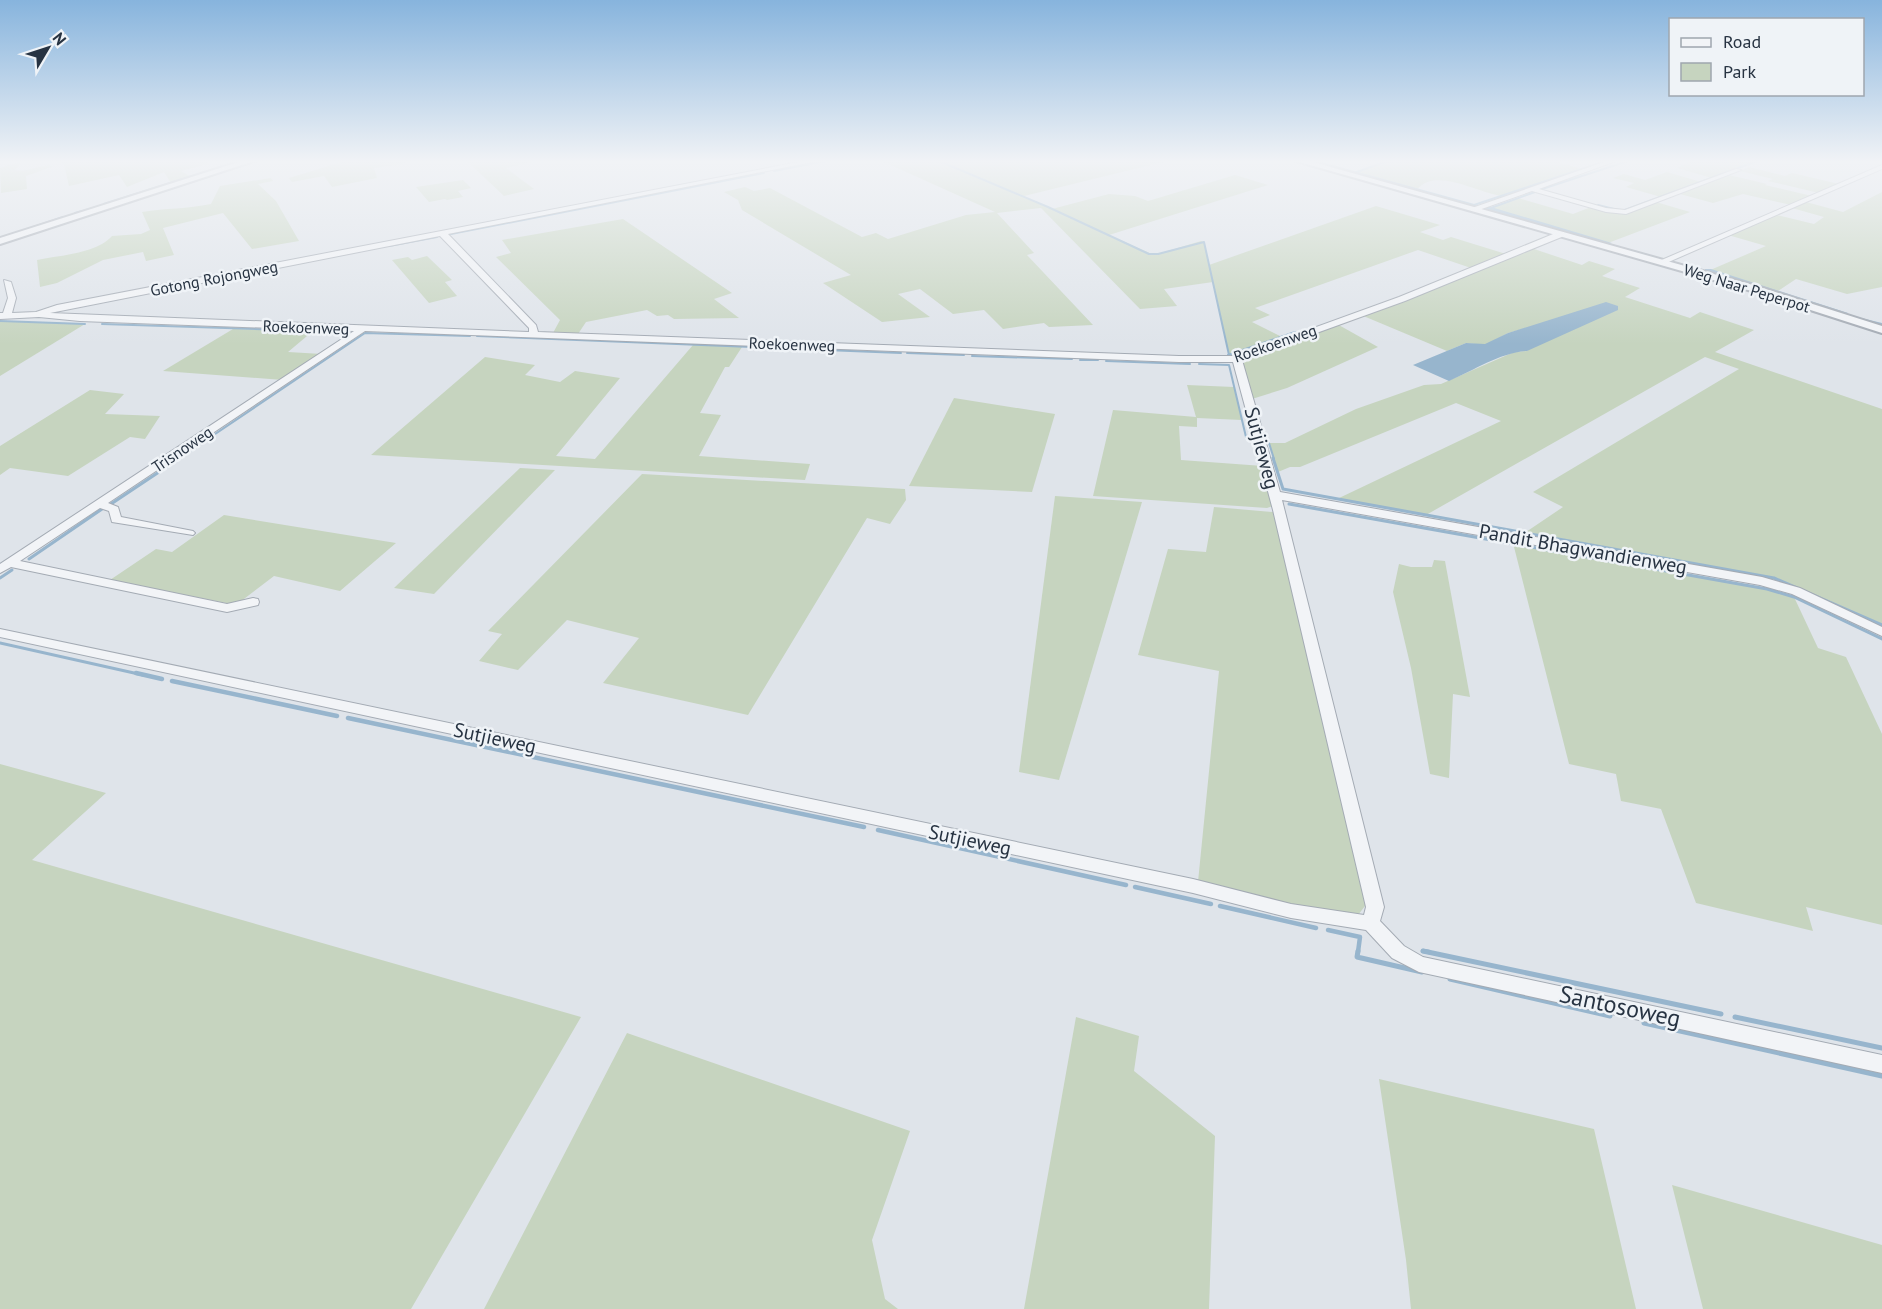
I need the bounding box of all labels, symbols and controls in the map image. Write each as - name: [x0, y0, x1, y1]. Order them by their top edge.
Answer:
- north arrow: [18, 18, 78, 78]
- legend: [1669, 18, 1864, 96]
- text: N: [49, 28, 71, 49]
- text: Road: [1723, 30, 1761, 53]
- text: Park: [1723, 60, 1756, 83]
- street label: Gotong Rojongweg: [149, 256, 279, 300]
- street label: Weg Naar Peperpot: [1681, 259, 1813, 317]
- street label: Roekoenweg: [262, 315, 350, 339]
- street label: Roekoenweg: [1231, 319, 1319, 367]
- street label: Roekoenweg: [748, 332, 836, 356]
- street label: Sutjieweg: [1239, 404, 1285, 492]
- street label: Trisnoweg: [148, 421, 216, 477]
- street label: Pandit Bhagwandienweg: [1477, 518, 1689, 580]
- street label: Sutjieweg: [451, 717, 539, 759]
- street label: Sutjieweg: [926, 819, 1014, 861]
- street label: Santosoweg: [1556, 978, 1684, 1034]

